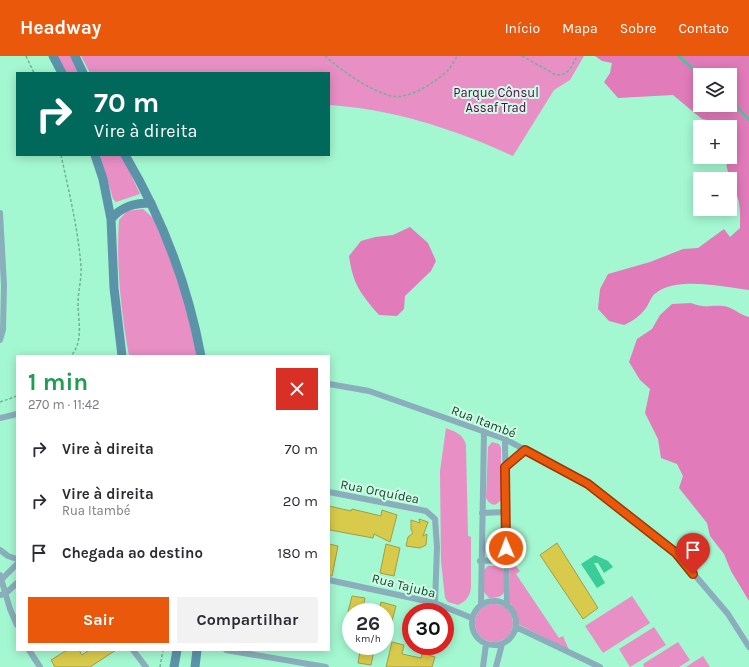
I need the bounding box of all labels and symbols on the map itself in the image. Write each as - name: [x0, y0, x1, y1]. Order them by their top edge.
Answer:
- park label: Parque Cônsul Assaf Trad: [453, 85, 539, 115]
- street label: Rua Itambé: [449, 402, 519, 441]
- street label: Rua Orquídea: [339, 476, 421, 507]
- position arrow: [485, 527, 527, 569]
- pin: [676, 533, 710, 574]
- street label: Rua Tajuba: [370, 570, 437, 601]
- speed limit sign: 30: [402, 603, 454, 655]

